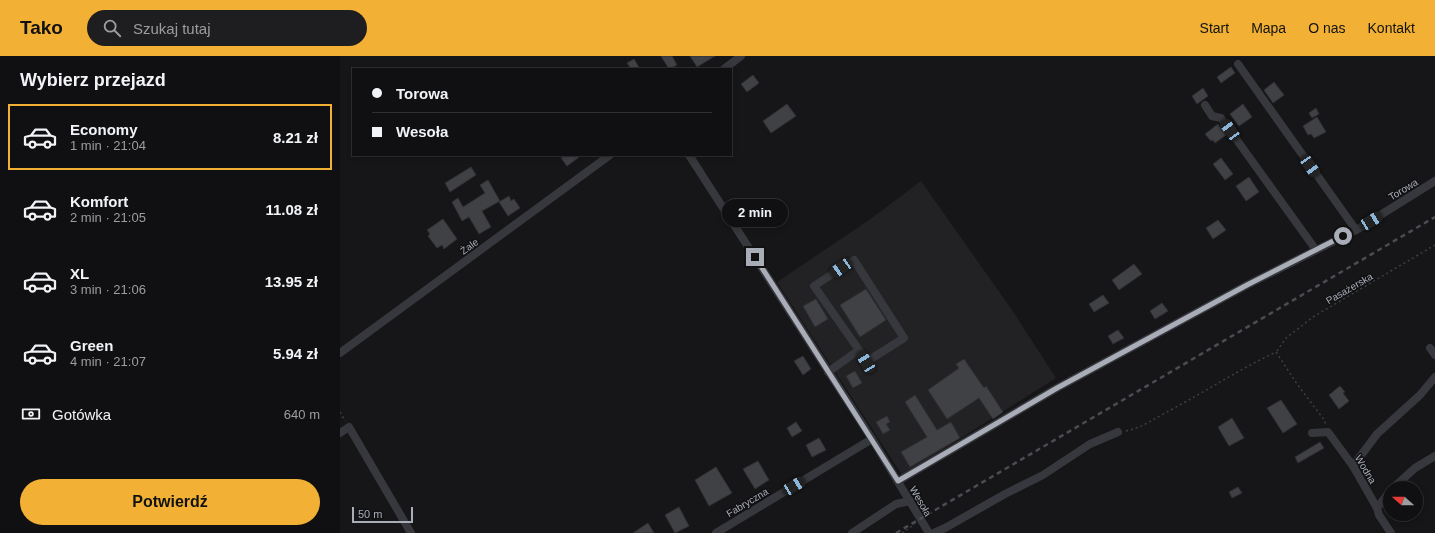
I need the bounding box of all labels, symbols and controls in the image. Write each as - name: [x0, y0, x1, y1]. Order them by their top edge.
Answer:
- search box: [87, 10, 367, 46]
- text: Tako: [20, 17, 63, 38]
- icon: search: [101, 17, 123, 39]
- text: Szukaj tutaj: [133, 20, 210, 37]
- text: Start: [1200, 20, 1229, 36]
- text: Mapa: [1251, 20, 1286, 36]
- text: O nas: [1308, 20, 1346, 36]
- text: Kontakt: [1368, 20, 1415, 36]
- text: Wybierz przejazd: [20, 70, 166, 90]
- text: Torowa: [396, 85, 448, 102]
- car: [1218, 117, 1242, 143]
- icon: car: [22, 119, 58, 155]
- text: Economy: [70, 121, 138, 138]
- text: Wesoła: [396, 123, 448, 140]
- text: 8.21 zł: [273, 129, 318, 146]
- text: 1 min · 21:04: [70, 138, 146, 153]
- car: [1298, 153, 1322, 179]
- street label: Torowa: [1387, 176, 1420, 202]
- icon: car: [22, 191, 58, 227]
- text: Komfort: [70, 193, 128, 210]
- callout: 2 min: [722, 199, 788, 227]
- text: 11.08 zł: [265, 201, 318, 218]
- text: 2 min: [738, 205, 772, 220]
- text: 2 min · 21:05: [70, 210, 146, 225]
- car: [1358, 210, 1384, 232]
- route start: [1334, 227, 1352, 245]
- street label: Żale: [458, 235, 481, 257]
- route end: [746, 248, 764, 266]
- car: [828, 256, 854, 280]
- icon: car: [22, 263, 58, 299]
- text: XL: [70, 265, 89, 282]
- street label: Pasażerska: [1324, 270, 1375, 306]
- text: 13.95 zł: [265, 273, 318, 290]
- text: 3 min · 21:06: [70, 282, 146, 297]
- icon: car: [22, 335, 58, 371]
- text: Green: [70, 337, 113, 354]
- text: 5.94 zł: [273, 345, 318, 362]
- car: [855, 349, 877, 375]
- text: 4 min · 21:07: [70, 354, 146, 369]
- icon: cash: [20, 403, 42, 425]
- text: Gotówka: [52, 406, 111, 423]
- text: 640 m: [284, 407, 320, 422]
- street label: Wodna: [1353, 453, 1379, 486]
- car: [781, 475, 807, 497]
- button: Potwierdź: [20, 479, 320, 525]
- north arrow: [1383, 481, 1423, 521]
- map controls: [1383, 481, 1423, 521]
- street label: Wesoła: [908, 484, 934, 519]
- street label: Fabryczna: [724, 485, 770, 519]
- scale bar: [352, 505, 413, 524]
- text: 50 m: [358, 508, 382, 520]

